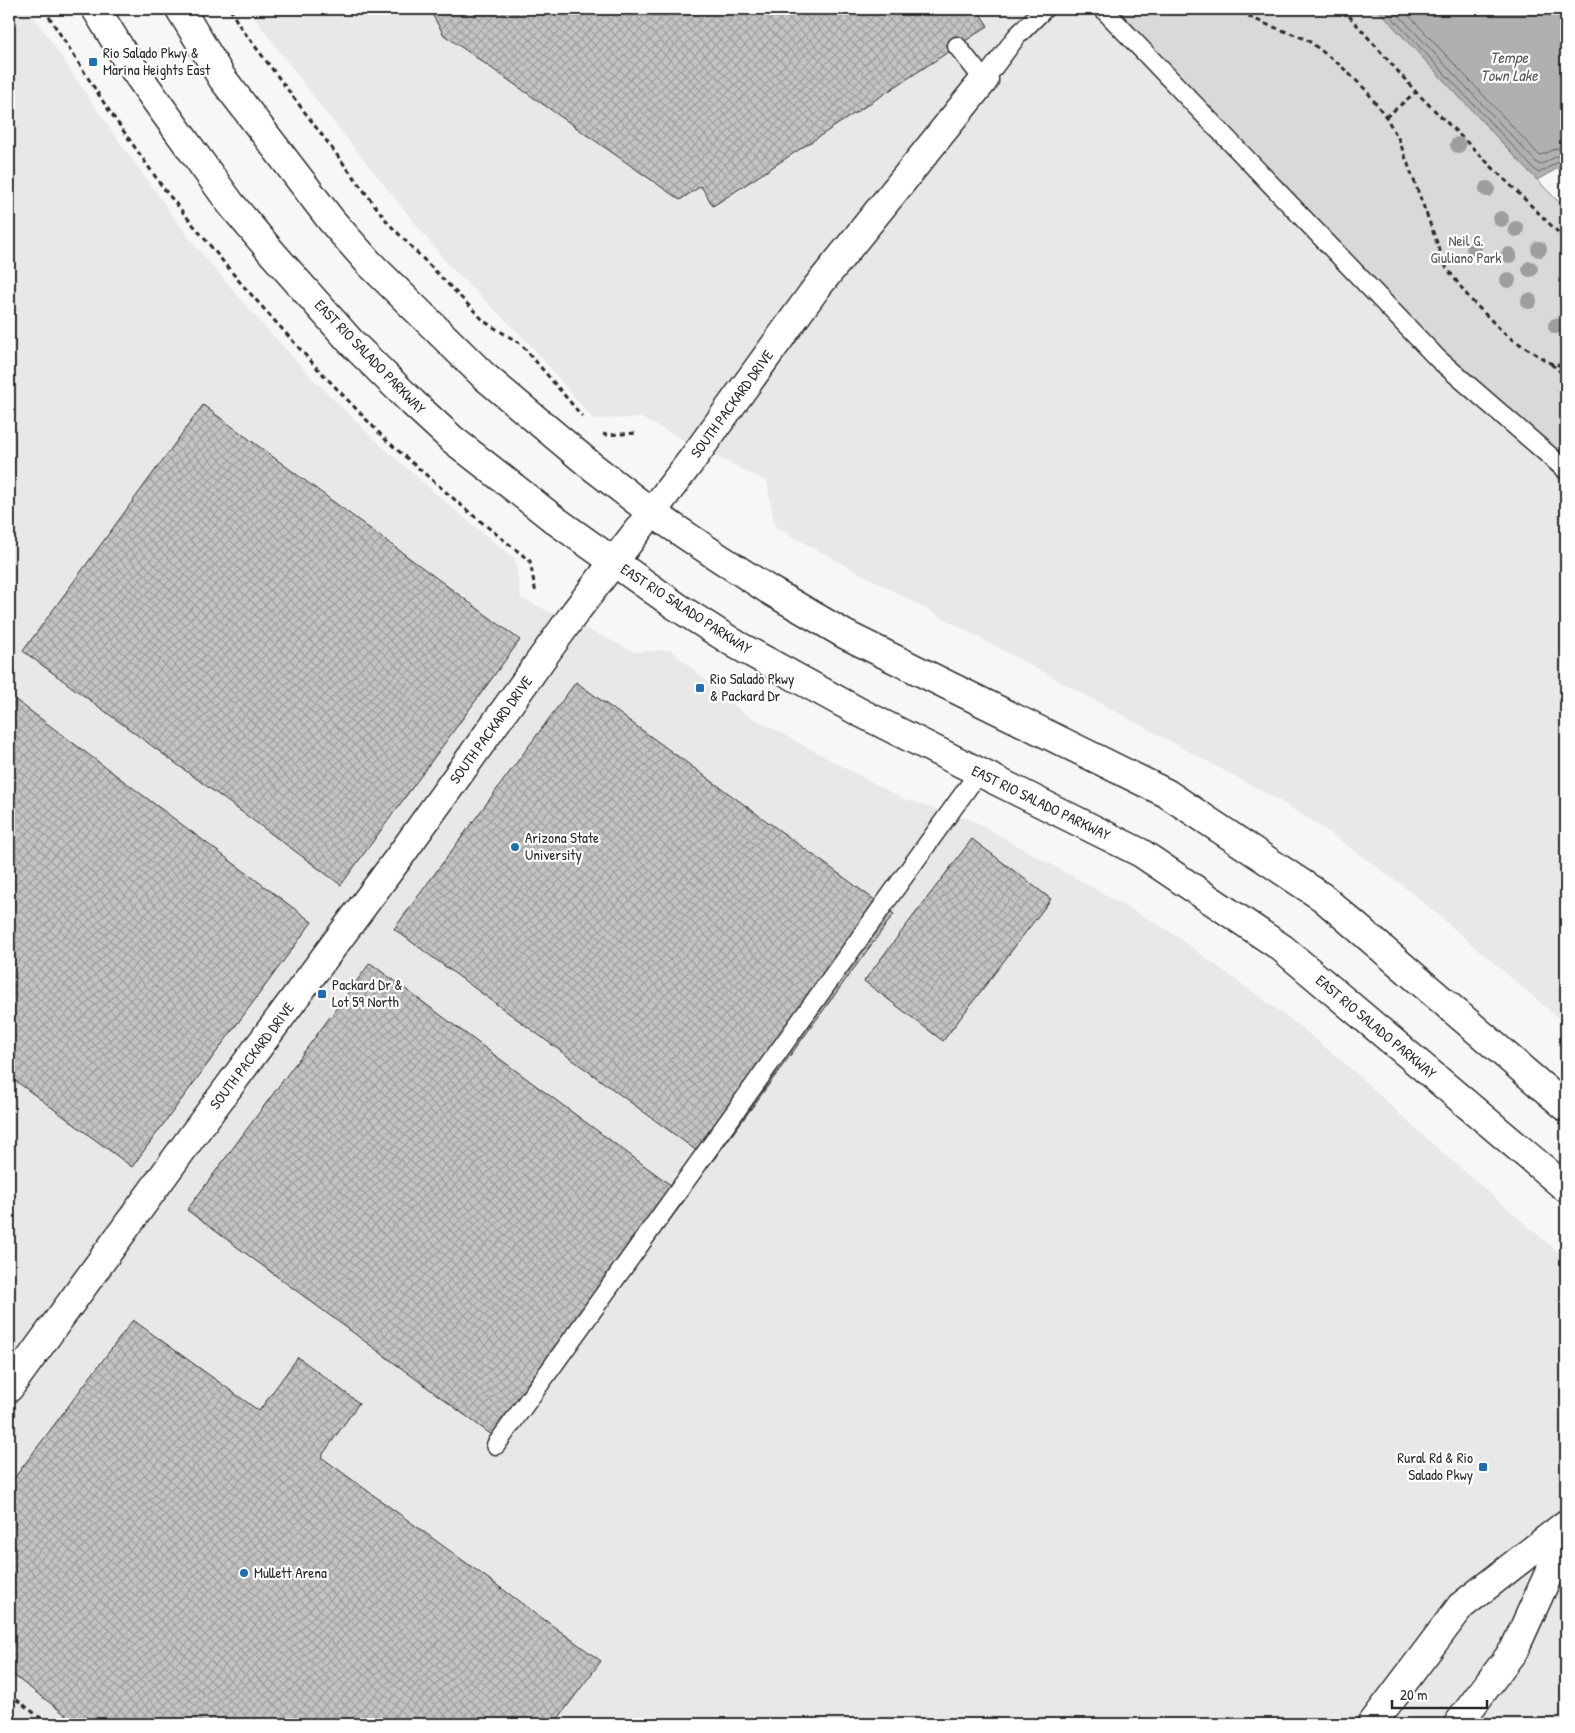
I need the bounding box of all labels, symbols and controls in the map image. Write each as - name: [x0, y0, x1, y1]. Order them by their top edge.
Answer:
- place label: Rio Salado Pkwy & Marina Heights East: [103, 42, 211, 80]
- water label: Tempe Town Lake: [1480, 46, 1538, 86]
- marker: Rio Salado Pkwy & Marina Heights East: [87, 56, 99, 68]
- park label: Neil G. Giuliano Park: [1430, 230, 1502, 268]
- street label: EAST RIO SALADO PARKWAY: [310, 295, 431, 419]
- street label: SOUTH PACKARD DRIVE: [685, 345, 778, 462]
- street label: EAST RIO SALADO PARKWAY: [617, 558, 756, 659]
- place label: Rio Salado Pkwy & Packard Dr: [710, 668, 794, 706]
- street label: SOUTH PACKARD DRIVE: [444, 671, 537, 788]
- marker: Rio Salado Pkwy & Packard Dr: [694, 682, 706, 694]
- street label: EAST RIO SALADO PARKWAY: [968, 760, 1114, 845]
- place label: Arizona State University: [525, 827, 599, 865]
- marker: Arizona State University: [509, 841, 521, 853]
- street label: EAST RIO SALADO PARKWAY: [1311, 970, 1442, 1084]
- place label: Packard Dr & Lot 59 North: [332, 974, 402, 1012]
- marker: Packard Dr & Lot 59 North: [316, 988, 328, 1000]
- street label: SOUTH PACKARD DRIVE: [204, 998, 299, 1113]
- place label: Rural Rd & Rio Salado Pkwy: [1397, 1447, 1473, 1485]
- marker: Rural Rd & Rio Salado Pkwy: [1477, 1461, 1489, 1473]
- place label: Mullett Arena: [254, 1562, 327, 1583]
- marker: Mullett Arena: [238, 1567, 250, 1579]
- scale bar: [1392, 1678, 1488, 1710]
- text: 20 m: [1400, 1684, 1427, 1705]

